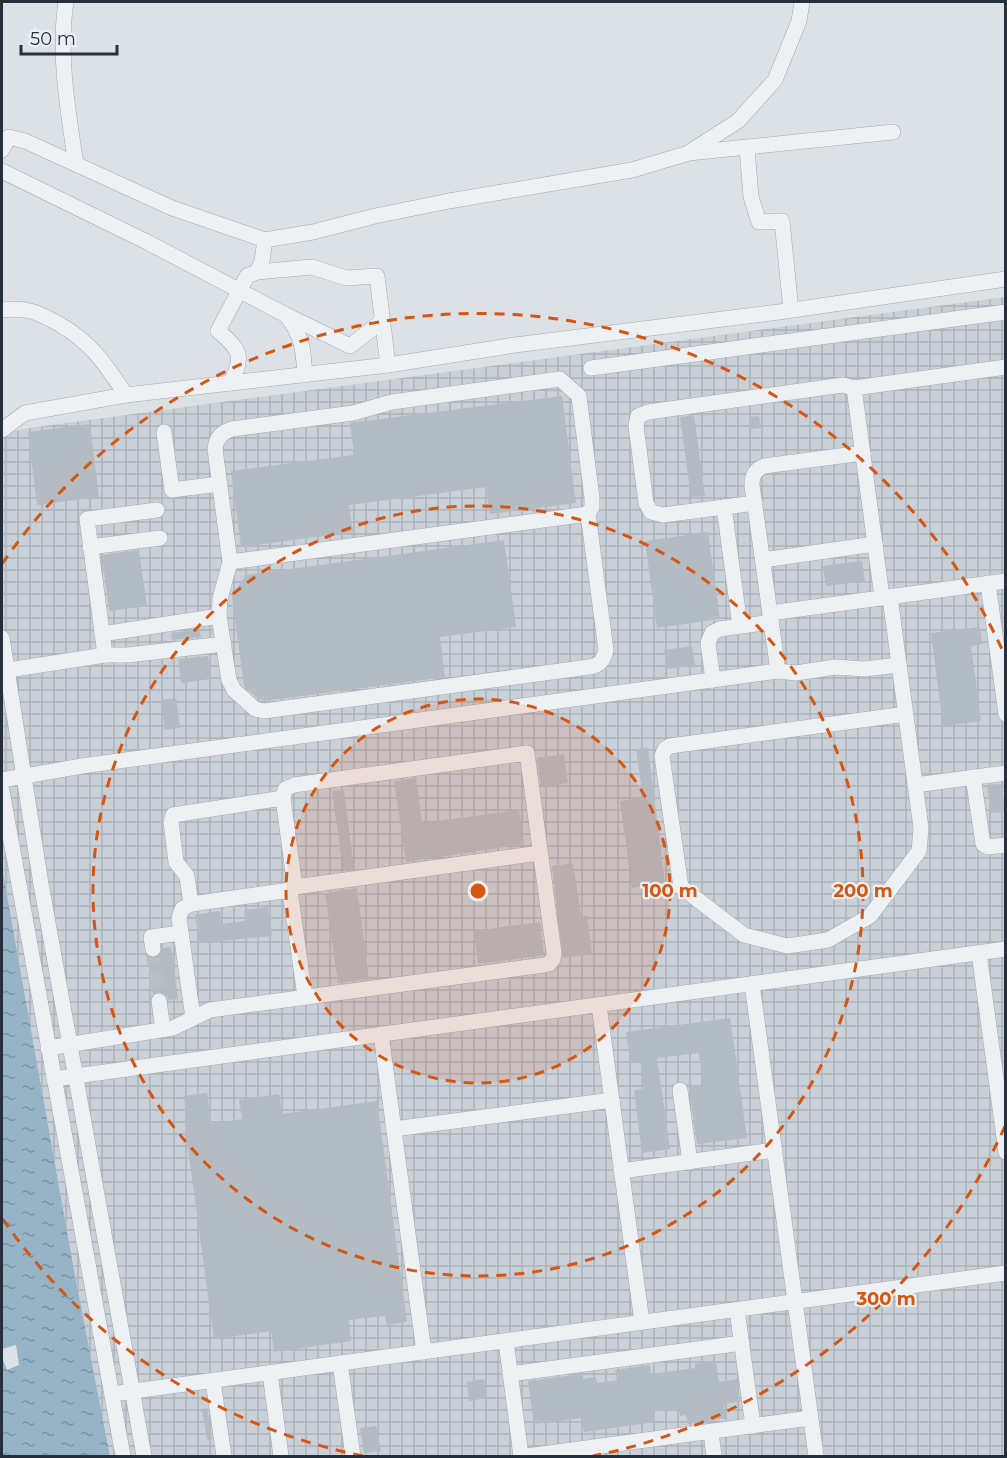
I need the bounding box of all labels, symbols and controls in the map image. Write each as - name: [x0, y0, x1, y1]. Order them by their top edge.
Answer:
- scale bar: [21, 18, 117, 56]
- text: 50 m: [30, 28, 76, 50]
- text: 100 m: [642, 880, 698, 902]
- text: 200 m: [833, 880, 893, 902]
- centre of rings: [468, 881, 488, 901]
- text: 300 m: [855, 1288, 916, 1310]

